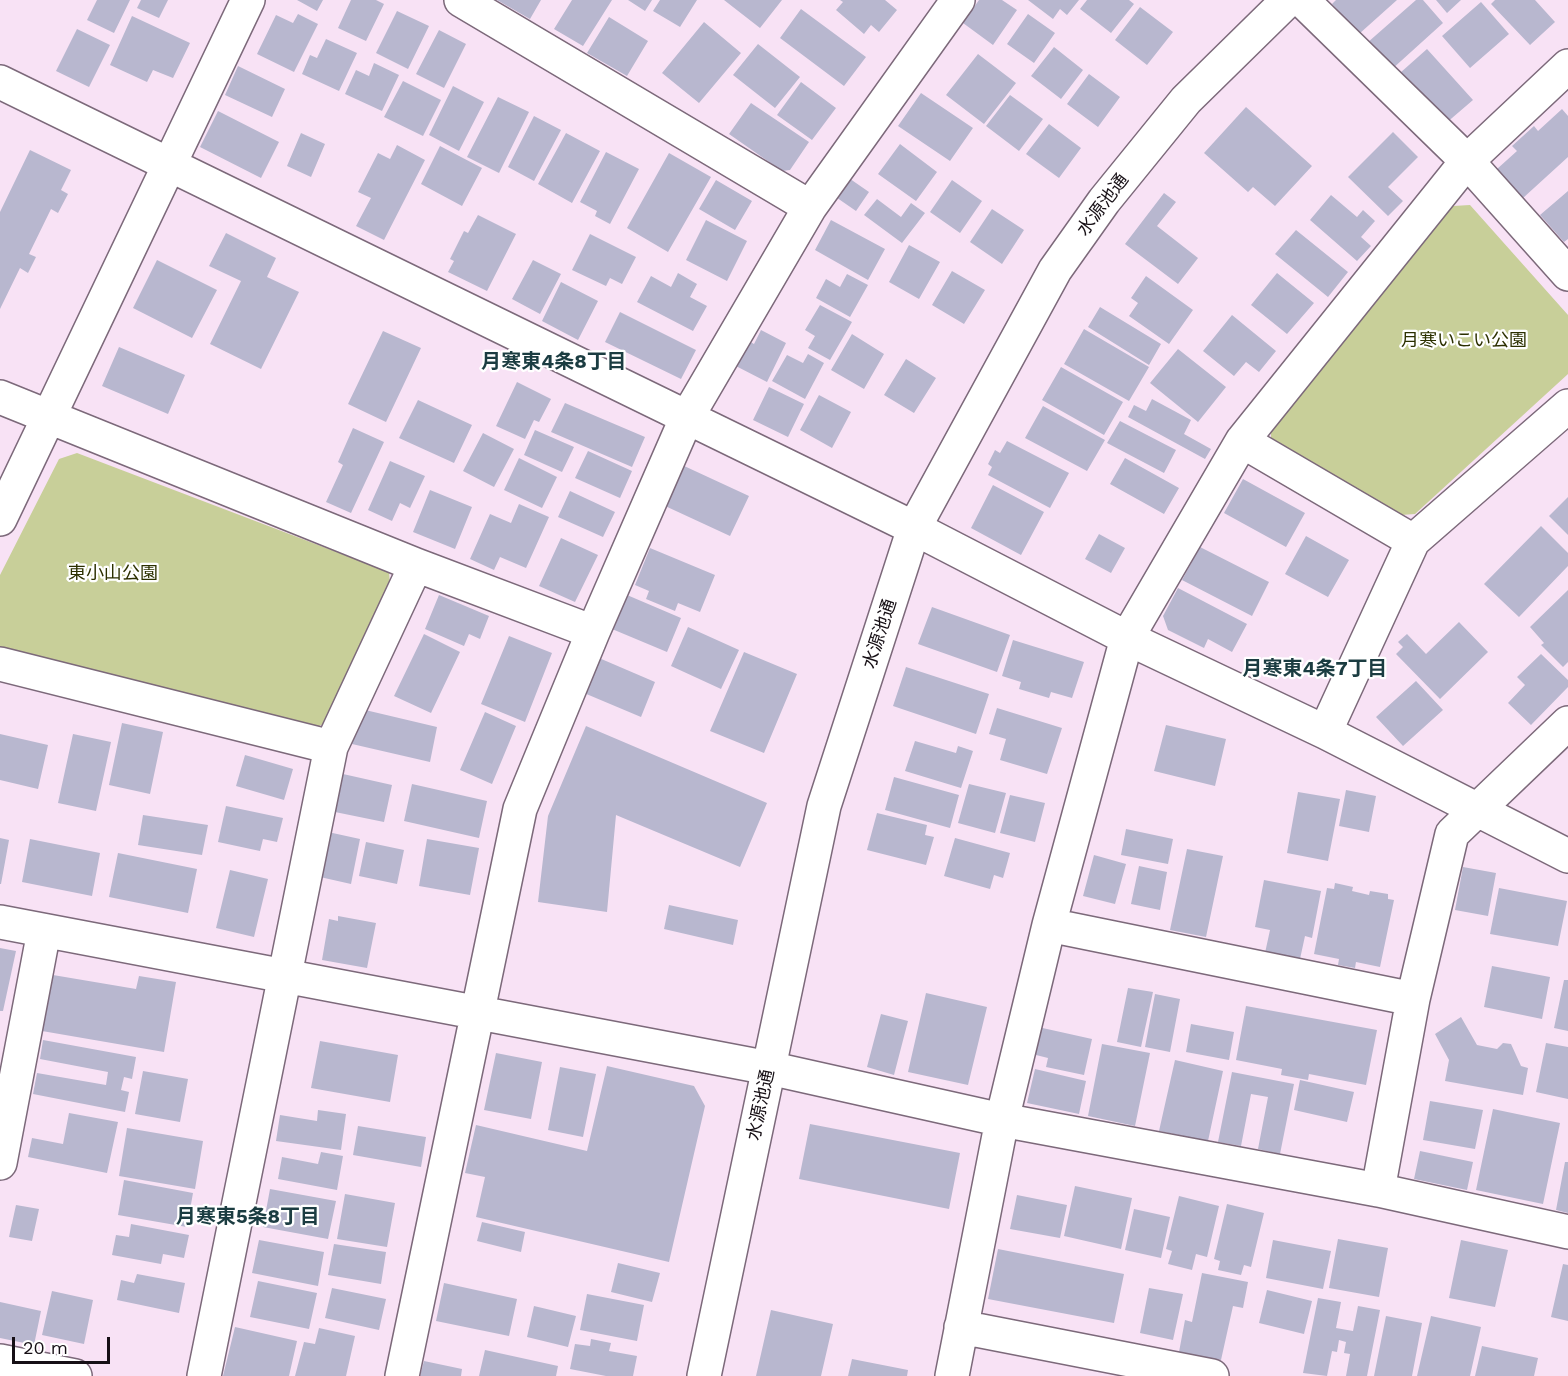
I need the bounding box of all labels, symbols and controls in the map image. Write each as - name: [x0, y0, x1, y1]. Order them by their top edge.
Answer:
- street label: 水源池通: [1073, 170, 1133, 240]
- park label: 月寒いこい公園: [1401, 330, 1527, 352]
- district label: 月寒東4条8丁目: [481, 350, 627, 374]
- park label: 東小山公園: [68, 563, 158, 585]
- street label: 水源池通: [859, 596, 901, 672]
- district label: 月寒東4条7丁目: [1242, 657, 1388, 681]
- street label: 水源池通: [743, 1068, 779, 1142]
- district label: 月寒東5条8丁目: [176, 1205, 320, 1229]
- scale bar: [15, 1325, 112, 1363]
- text: 20 m: [23, 1337, 68, 1358]

